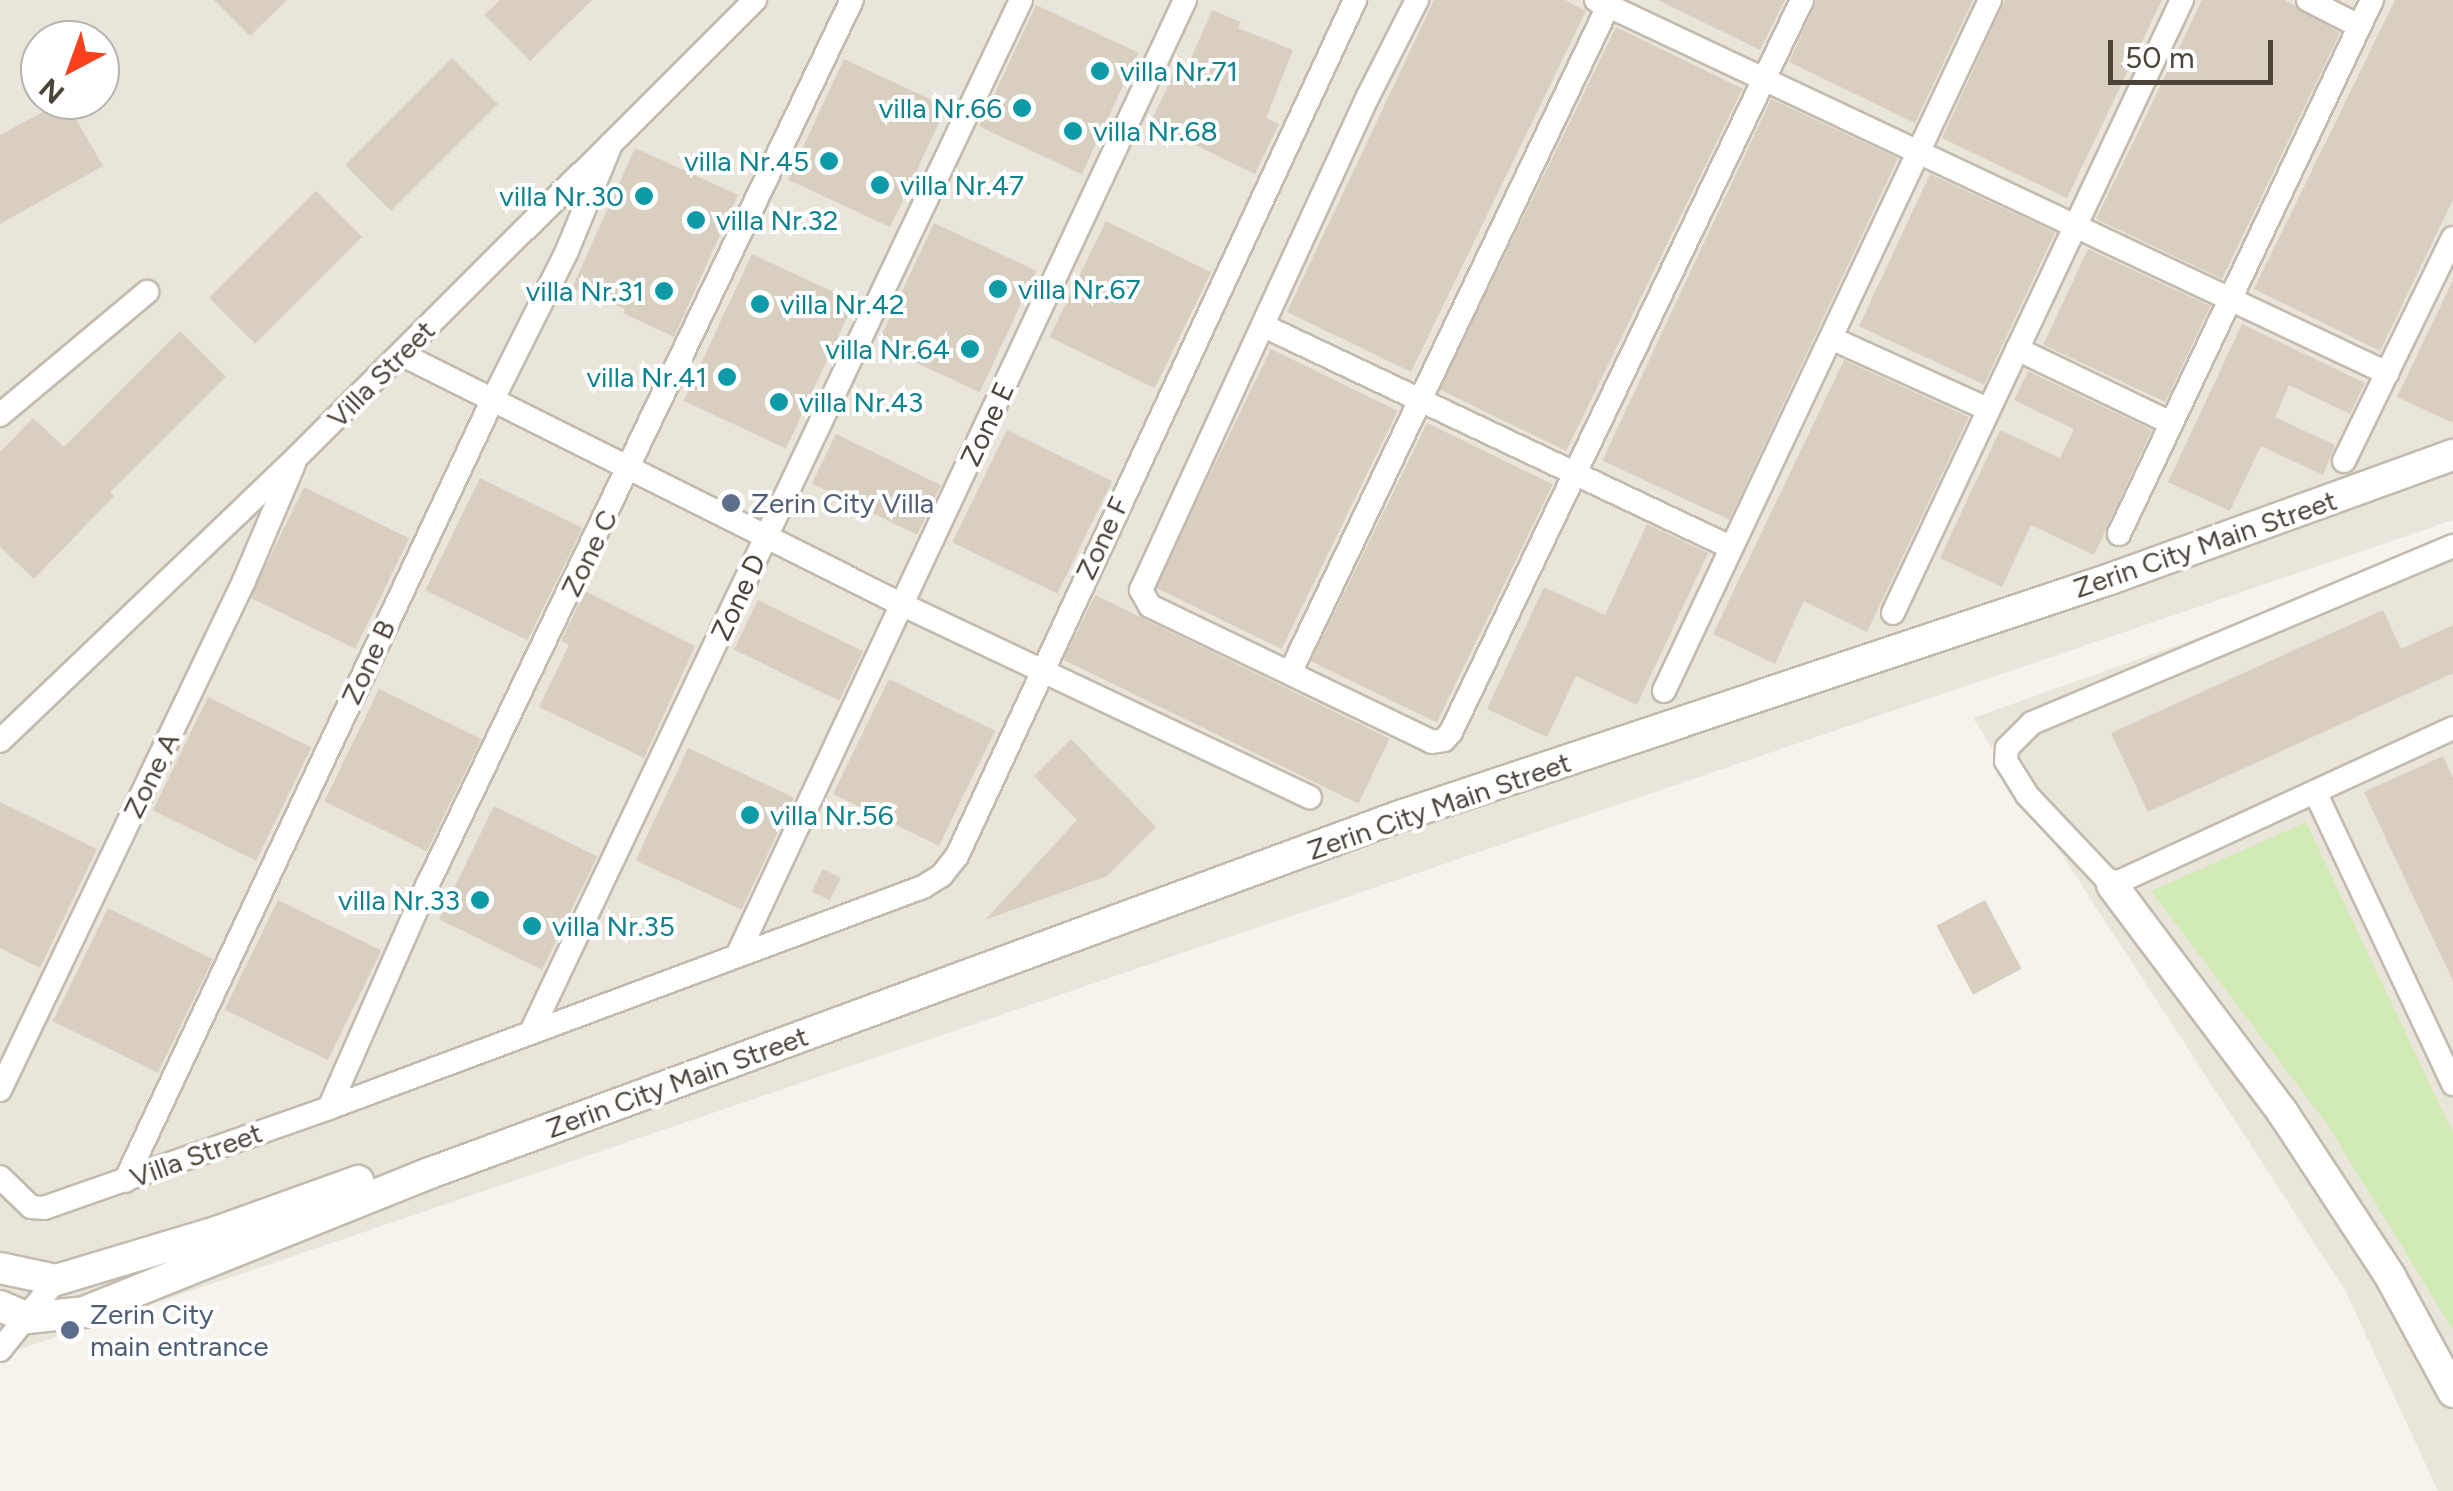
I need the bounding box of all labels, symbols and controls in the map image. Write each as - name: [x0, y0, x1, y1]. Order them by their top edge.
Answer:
- north arrow: [20, 20, 120, 120]
- scale bar: [2113, 20, 2278, 82]
- text: 50 m: [2125, 39, 2194, 76]
- place label: villa Nr.71: [1120, 54, 1238, 88]
- marker: villa Nr.71: [1089, 60, 1111, 82]
- text: N: [32, 71, 71, 111]
- place label: villa Nr.66: [879, 91, 1002, 125]
- marker: villa Nr.66: [1011, 97, 1033, 119]
- place label: villa Nr.68: [1093, 114, 1218, 148]
- marker: villa Nr.68: [1062, 120, 1084, 142]
- place label: villa Nr.45: [684, 144, 809, 178]
- marker: villa Nr.45: [818, 150, 840, 172]
- place label: villa Nr.47: [900, 168, 1024, 202]
- marker: villa Nr.47: [869, 174, 891, 196]
- place label: villa Nr.30: [499, 179, 624, 213]
- marker: villa Nr.30: [633, 185, 655, 207]
- place label: villa Nr.32: [716, 203, 838, 237]
- marker: villa Nr.32: [685, 209, 707, 231]
- place label: villa Nr.67: [1018, 272, 1140, 306]
- place label: villa Nr.31: [526, 274, 644, 308]
- marker: villa Nr.67: [987, 278, 1009, 300]
- marker: villa Nr.31: [653, 280, 675, 302]
- place label: villa Nr.42: [780, 287, 905, 321]
- marker: villa Nr.42: [749, 293, 771, 315]
- street label: Villa Street: [320, 313, 442, 435]
- place label: villa Nr.64: [825, 332, 950, 366]
- marker: villa Nr.64: [959, 338, 981, 360]
- place label: villa Nr.41: [587, 360, 707, 394]
- marker: villa Nr.41: [716, 366, 738, 388]
- street label: Zone E: [953, 377, 1021, 471]
- place label: villa Nr.43: [799, 385, 923, 419]
- marker: villa Nr.43: [768, 391, 790, 413]
- street label: Zerin City Main Street: [2069, 483, 2341, 605]
- place label: Zerin City Villa: [751, 486, 934, 520]
- street label: Zone F: [1068, 491, 1136, 585]
- marker: Zerin City Villa: [720, 492, 742, 514]
- street label: Zone C: [554, 504, 624, 602]
- street label: Zone D: [703, 549, 773, 645]
- street label: Zone B: [334, 615, 402, 709]
- street label: Zone A: [116, 727, 186, 823]
- street label: Zerin City Main Street: [1303, 745, 1575, 867]
- place label: villa Nr.56: [770, 798, 893, 832]
- marker: villa Nr.56: [739, 804, 761, 826]
- place label: villa Nr.33: [338, 883, 460, 917]
- marker: villa Nr.33: [469, 889, 491, 911]
- place label: villa Nr.35: [552, 909, 675, 943]
- marker: villa Nr.35: [521, 915, 543, 937]
- street label: Zerin City Main Street: [542, 1019, 812, 1145]
- street label: Villa Street: [126, 1116, 266, 1194]
- place label: Zerin City main entrance: [90, 1297, 268, 1363]
- marker: Zerin City main entrance: [59, 1319, 81, 1341]

